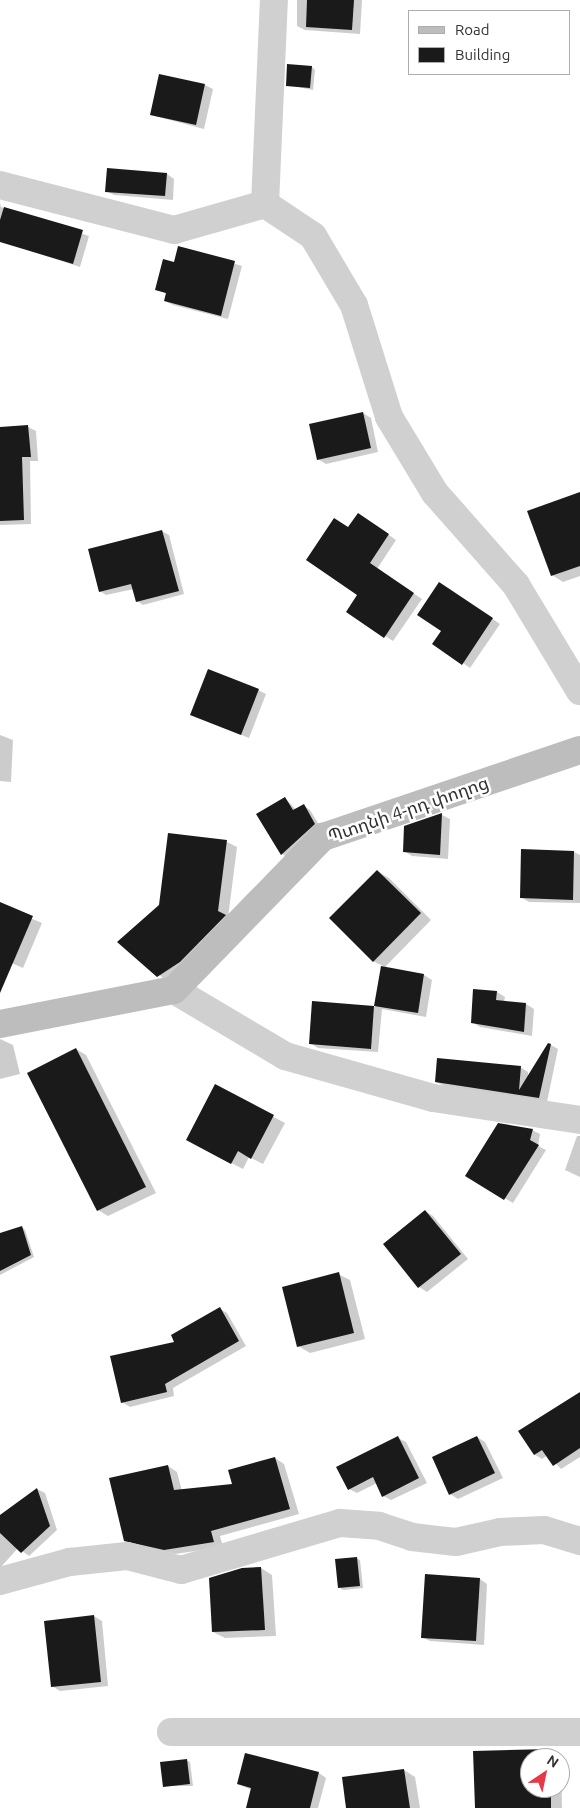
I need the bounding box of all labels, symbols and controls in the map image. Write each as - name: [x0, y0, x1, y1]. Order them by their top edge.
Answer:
- legend: [408, 10, 570, 75]
- text: Road: [455, 21, 490, 38]
- text: Building: [455, 46, 510, 63]
- street label: Պտղնի 4-րդ փողոց: [325, 771, 491, 847]
- north arrow: [520, 1748, 570, 1798]
- text: N: [544, 1752, 562, 1771]

